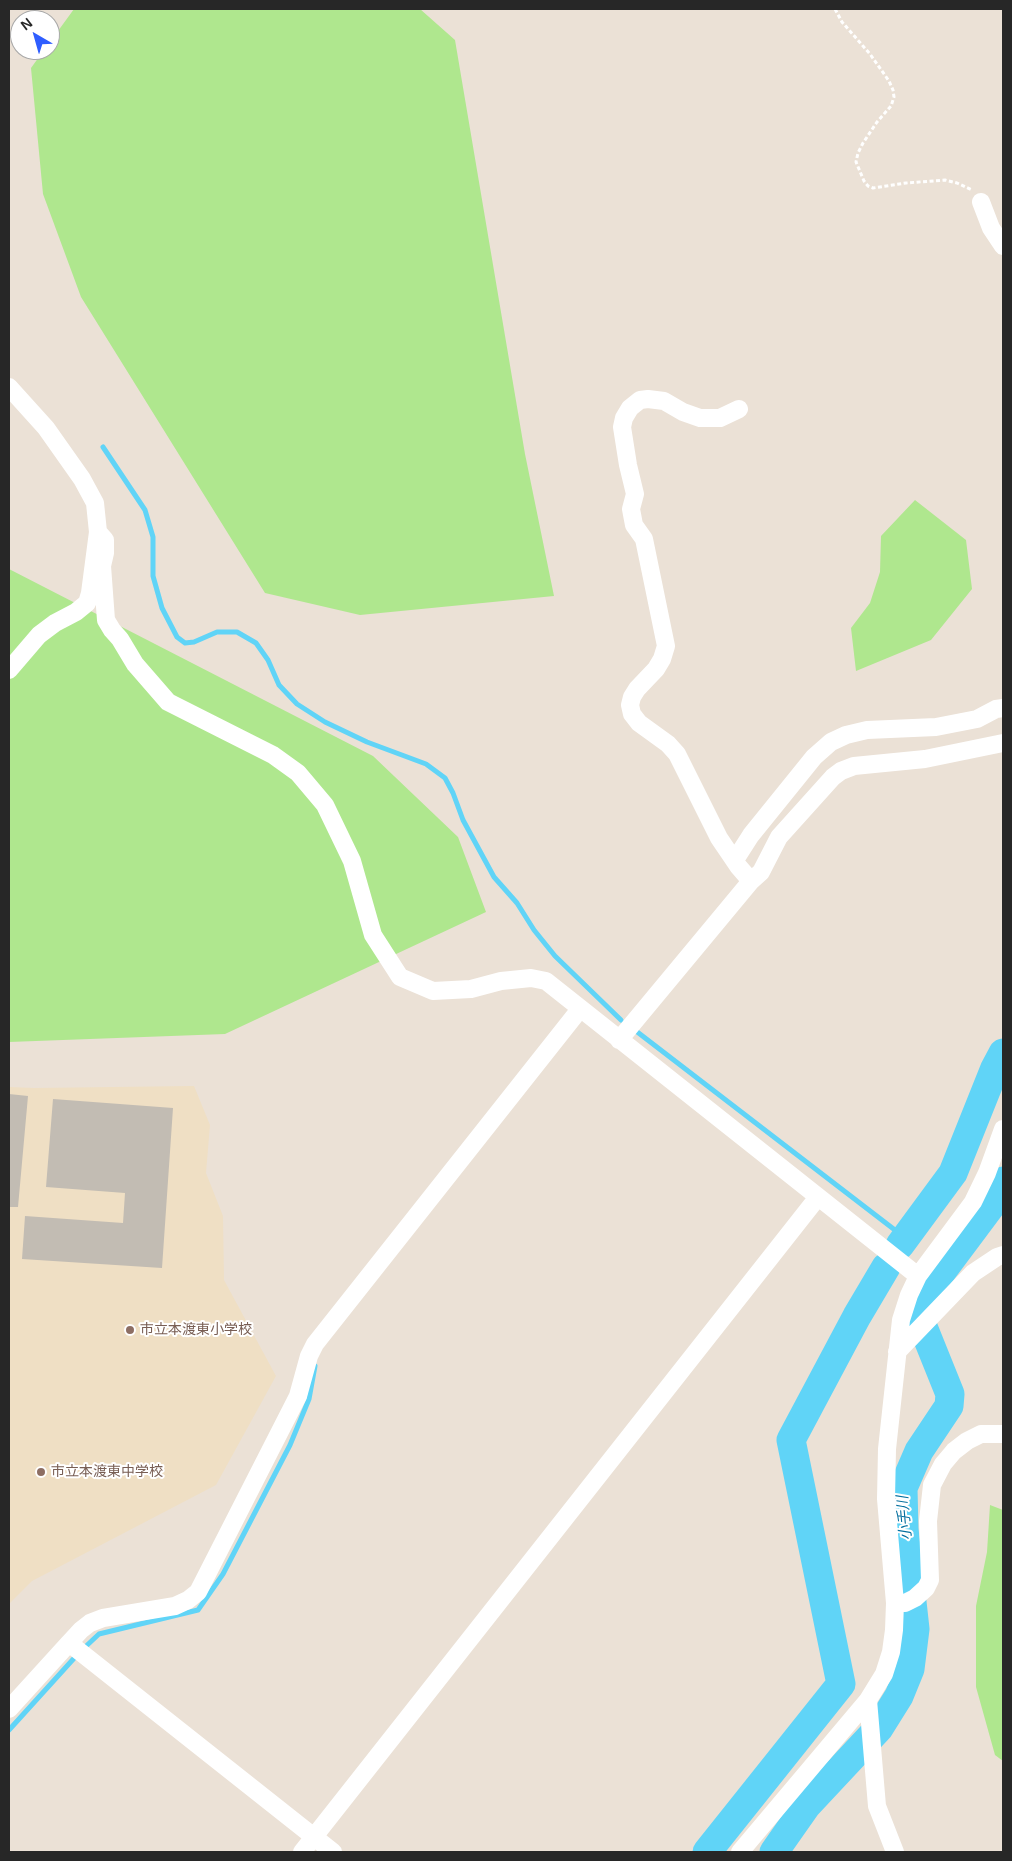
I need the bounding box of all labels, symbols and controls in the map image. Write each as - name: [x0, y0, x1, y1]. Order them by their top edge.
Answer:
- north arrow: [10, 10, 60, 60]
- text: N: [17, 15, 35, 33]
- place label: 市立本渡東小学校: [140, 1322, 252, 1338]
- marker: 市立本渡東小学校: [124, 1324, 136, 1336]
- place label: 市立本渡東中学校: [51, 1464, 163, 1480]
- marker: 市立本渡東中学校: [35, 1466, 47, 1478]
- water label: 小手川: [894, 1495, 916, 1541]

